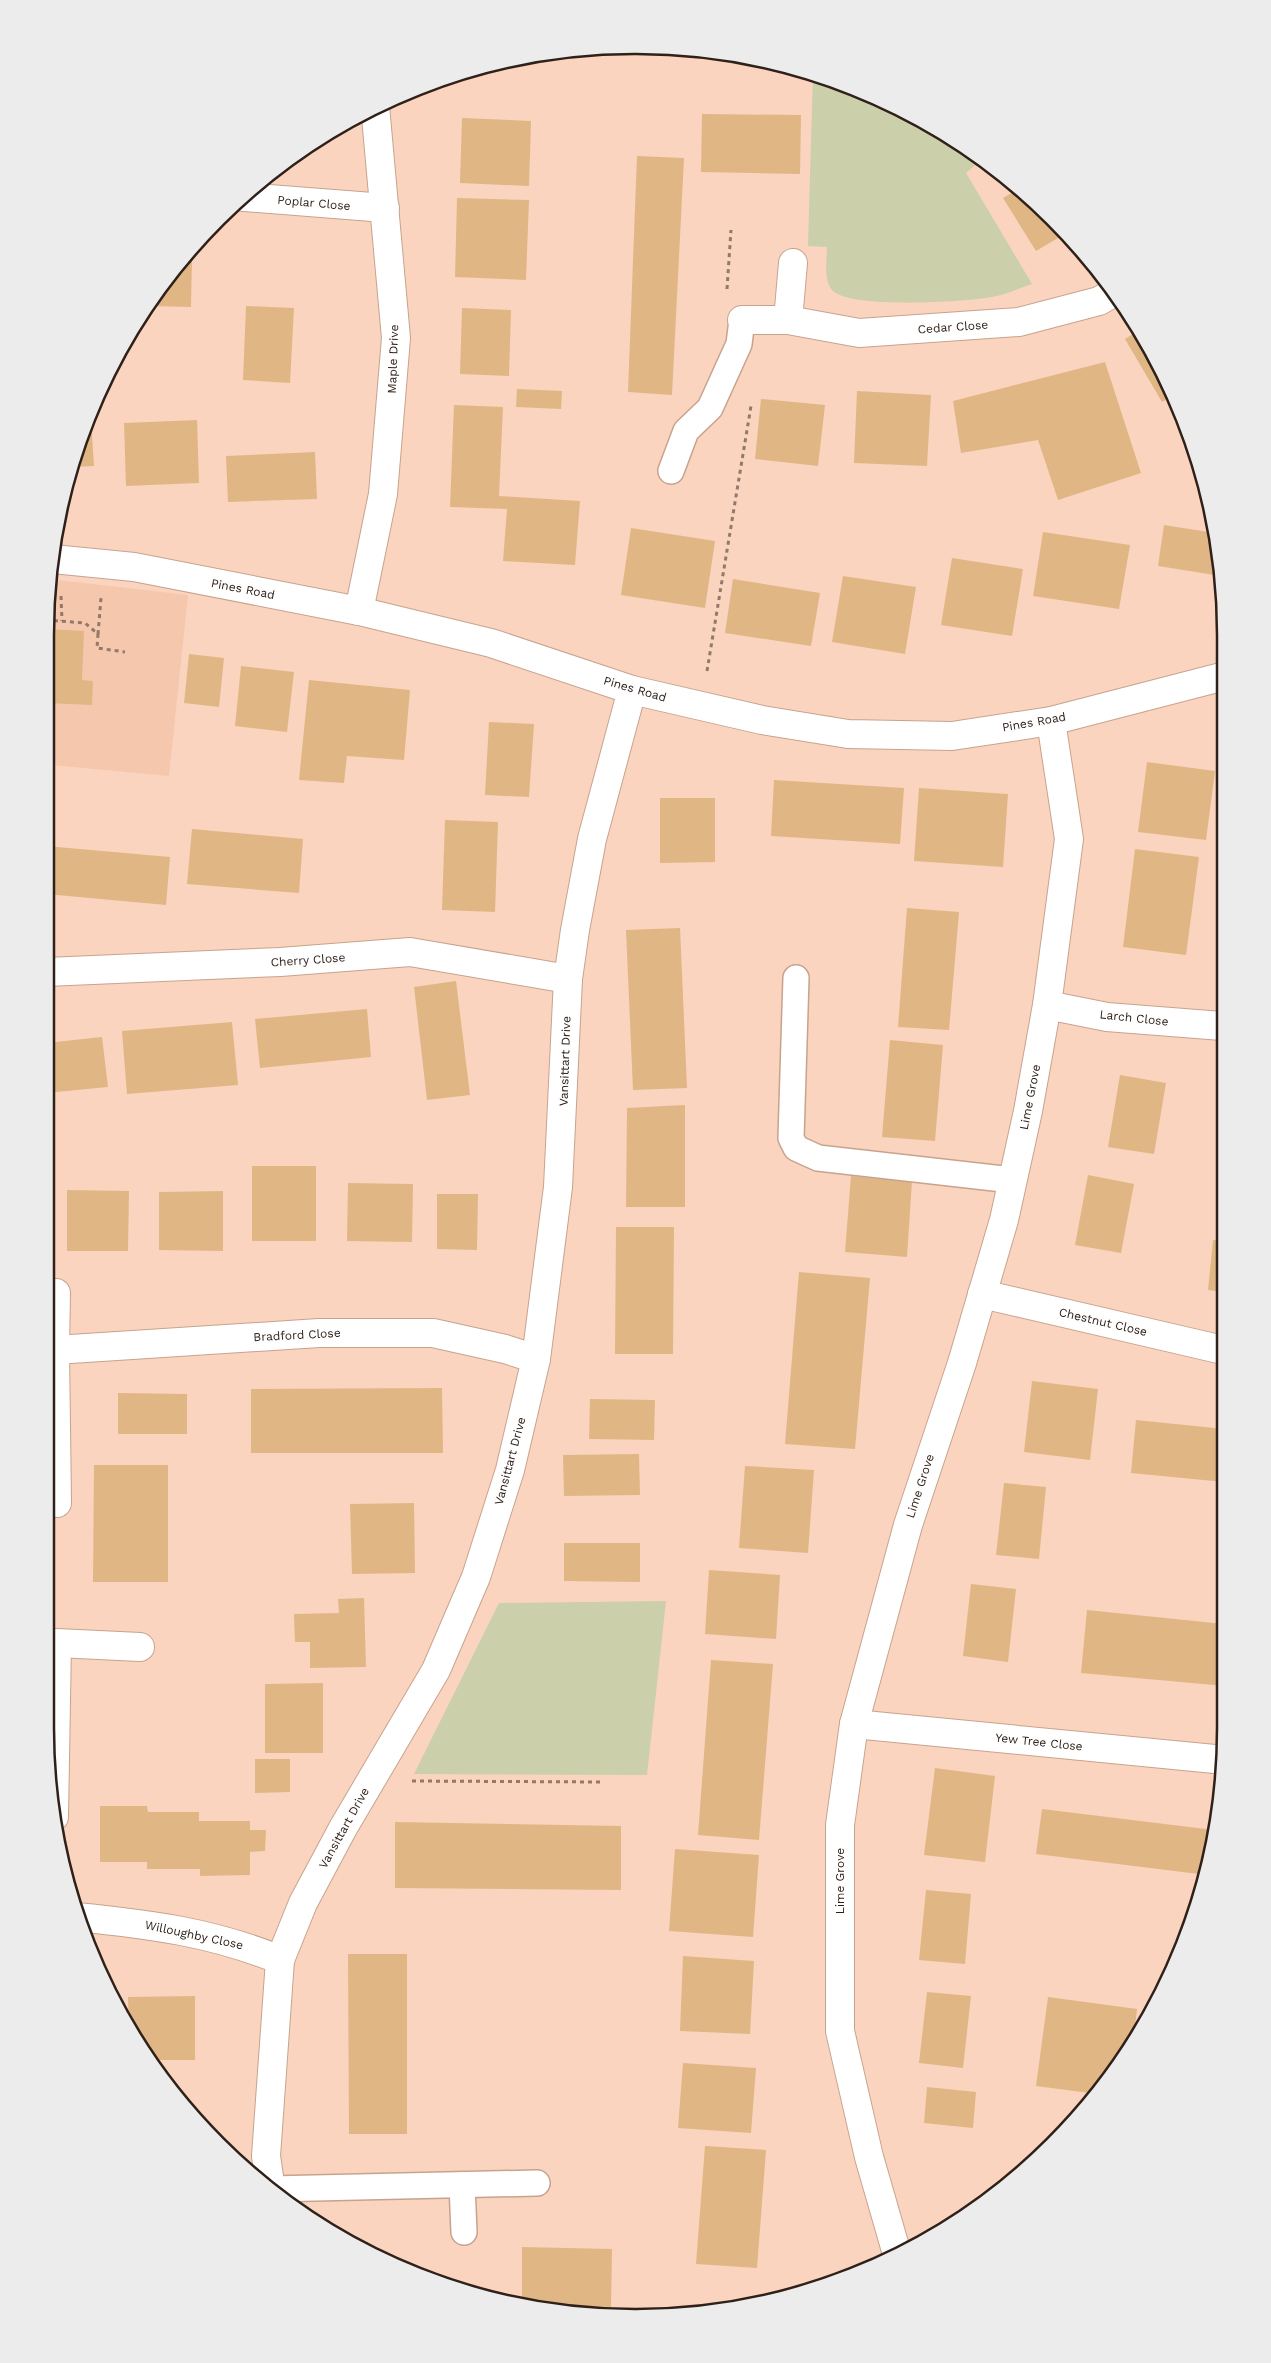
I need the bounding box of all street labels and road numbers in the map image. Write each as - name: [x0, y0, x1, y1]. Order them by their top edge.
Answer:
- street label: Poplar Close: [277, 193, 351, 213]
- street label: Cedar Close: [917, 318, 989, 336]
- street label: Maple Drive: [385, 324, 401, 394]
- street label: Pines Road: [210, 576, 276, 602]
- street label: Pines Road: [602, 673, 668, 705]
- street label: Pines Road: [1001, 709, 1067, 735]
- street label: Cherry Close: [270, 950, 346, 970]
- street label: Larch Close: [1099, 1007, 1169, 1029]
- street label: Vansittart Drive: [556, 1016, 574, 1106]
- street label: Lime Grove: [1017, 1063, 1043, 1131]
- street label: Chestnut Close: [1057, 1305, 1149, 1339]
- street label: Bradford Close: [253, 1326, 341, 1344]
- street label: Vansittart Drive: [492, 1415, 528, 1506]
- street label: Lime Grove: [903, 1452, 937, 1520]
- street label: Yew Tree Close: [995, 1730, 1083, 1754]
- street label: Vansittart Drive: [316, 1785, 372, 1871]
- street label: Lime Grove: [833, 1848, 847, 1914]
- street label: Willoughby Close: [144, 1918, 245, 1952]

